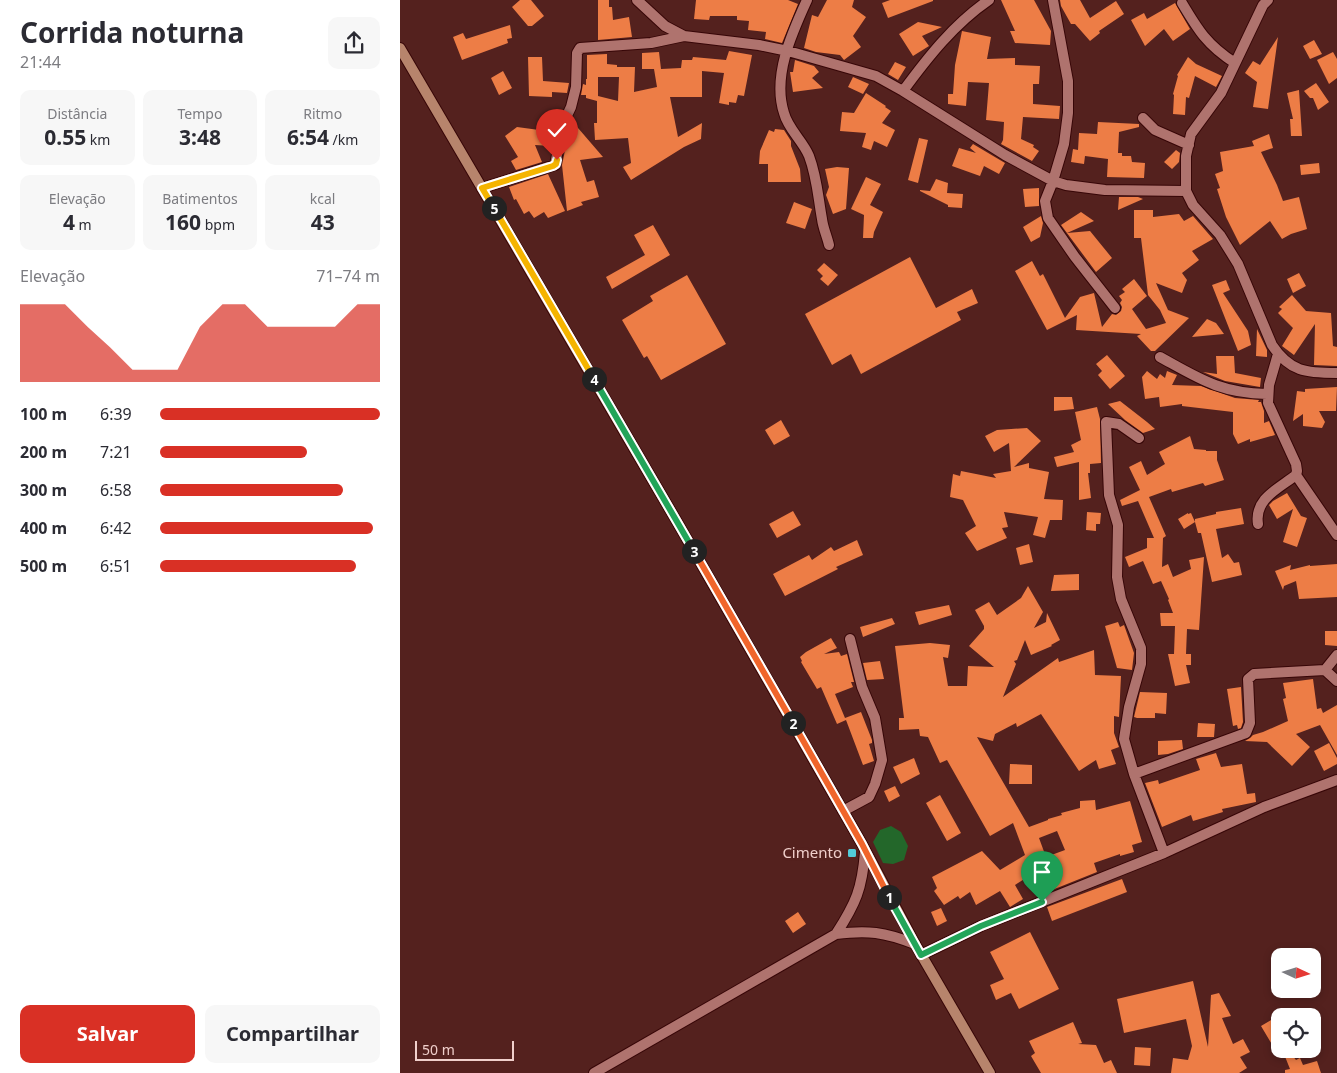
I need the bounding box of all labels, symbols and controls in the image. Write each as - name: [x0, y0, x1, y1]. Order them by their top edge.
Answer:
- text: Corrida noturna: [20, 13, 244, 51]
- button: share: [328, 17, 380, 69]
- text: 21:44: [20, 51, 61, 73]
- text: Distância: [47, 104, 107, 123]
- text: Tempo: [178, 104, 222, 123]
- text: Ritmo: [303, 104, 342, 123]
- pin: [536, 109, 578, 160]
- icon: check: [543, 116, 571, 144]
- text: 0.55: [44, 123, 86, 151]
- text: 3:48: [179, 123, 221, 151]
- text: 6:54: [287, 123, 329, 151]
- text: km: [86, 130, 110, 149]
- text: /km: [329, 130, 358, 149]
- text: Elevação: [49, 189, 106, 208]
- text: Batimentos: [162, 189, 238, 208]
- text: kcal: [310, 189, 335, 208]
- pin: 5: [482, 196, 506, 220]
- text: 5: [490, 199, 499, 218]
- text: 4: [63, 208, 75, 236]
- text: 160: [165, 208, 201, 236]
- text: 43: [311, 208, 335, 236]
- text: m: [75, 215, 92, 234]
- text: bpm: [201, 215, 235, 234]
- text: Elevação: [20, 265, 85, 287]
- text: 71–74 m: [316, 265, 380, 287]
- pin: 4: [582, 366, 606, 392]
- text: 4: [590, 370, 599, 389]
- text: 100 m: [20, 403, 67, 425]
- text: 6:39: [100, 403, 132, 425]
- text: 200 m: [20, 441, 67, 463]
- text: 7:21: [100, 441, 132, 463]
- text: 300 m: [20, 479, 67, 501]
- text: 6:58: [100, 479, 132, 501]
- text: 400 m: [20, 517, 67, 539]
- text: 6:42: [100, 517, 132, 539]
- pin: 3: [682, 538, 706, 564]
- text: 3: [690, 542, 699, 561]
- text: 500 m: [20, 555, 67, 577]
- text: 6:51: [100, 555, 132, 577]
- pin: 2: [780, 710, 806, 736]
- text: 2: [789, 714, 798, 733]
- place label: Cimento: [782, 842, 842, 862]
- marker: Cimento: [846, 847, 858, 859]
- pin: [1021, 851, 1063, 902]
- icon: arrive: [1028, 858, 1056, 886]
- pin: 1: [876, 884, 902, 910]
- text: 1: [885, 888, 894, 907]
- north arrow: [1271, 948, 1321, 998]
- map controls: [1271, 948, 1321, 1058]
- button: Salvar: [20, 1005, 195, 1063]
- button: Compartilhar: [205, 1005, 380, 1063]
- button: locate: [1271, 1008, 1321, 1058]
- scale bar: [415, 1038, 514, 1061]
- text: 50 m: [422, 1040, 455, 1059]

